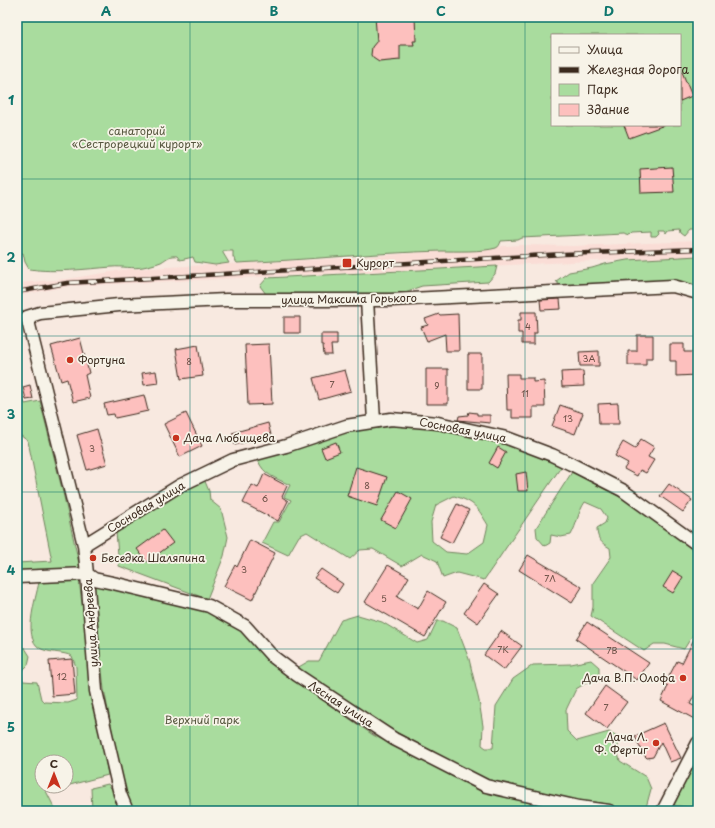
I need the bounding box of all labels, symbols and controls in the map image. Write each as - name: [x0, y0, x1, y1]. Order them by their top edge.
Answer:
- text: A: [101, 1, 111, 20]
- text: B: [270, 1, 279, 20]
- text: C: [436, 1, 446, 20]
- text: D: [604, 1, 614, 20]
- legend: [551, 34, 681, 126]
- text: Улица: [587, 40, 623, 58]
- text: Железная дорога: [587, 60, 690, 78]
- text: Парк: [587, 80, 619, 98]
- text: 1: [8, 90, 14, 109]
- text: Здание: [587, 100, 629, 118]
- park label: санаторий «Сестрорецкий курорт»: [72, 122, 202, 152]
- text: 2: [6, 247, 16, 266]
- place label: Курорт: [356, 254, 395, 271]
- marker: Курорт: [341, 257, 353, 269]
- street label: улица Максима Горького: [281, 289, 417, 308]
- house number: 4: [525, 319, 531, 333]
- place label: Фортуна: [78, 351, 125, 368]
- house number: 3А: [583, 351, 596, 365]
- house number: 8: [186, 354, 192, 368]
- marker: Фортуна: [65, 355, 75, 365]
- house number: 7: [329, 377, 335, 391]
- house number: 9: [434, 378, 440, 392]
- house number: 11: [521, 386, 529, 400]
- text: 3: [7, 404, 16, 423]
- house number: 13: [563, 411, 573, 425]
- street label: Сосновая улица: [418, 413, 508, 446]
- place label: Дача Любищева: [183, 429, 276, 446]
- marker: Дача Любищева: [171, 433, 181, 443]
- house number: 3: [89, 441, 95, 455]
- street label: Сосновая улица: [103, 476, 188, 537]
- house number: 8: [364, 478, 370, 492]
- house number: 6: [262, 491, 268, 505]
- place label: Беседка Шаляпина: [101, 549, 205, 566]
- marker: Беседка Шаляпина: [88, 553, 98, 563]
- text: 4: [7, 560, 16, 579]
- house number: 3: [241, 562, 247, 576]
- house number: 7Л: [544, 571, 556, 585]
- street label: улица Андреева: [79, 578, 102, 668]
- house number: 5: [381, 591, 387, 605]
- house number: 7К: [497, 642, 509, 656]
- house number: 7В: [606, 643, 618, 657]
- house number: 12: [57, 669, 67, 683]
- place label: Дача В.П. Олофа: [581, 669, 675, 686]
- marker: Дача В.П. Олофа: [678, 673, 688, 683]
- street label: Лесная улица: [305, 676, 377, 731]
- house number: 7: [603, 700, 609, 714]
- park label: Верхний парк: [165, 711, 240, 728]
- text: 5: [7, 717, 15, 736]
- place label: Дача Л. Ф. Фертиг: [594, 728, 648, 758]
- marker: Дача Л. Ф. Фертиг: [651, 738, 661, 748]
- north arrow: [34, 754, 74, 794]
- text: С: [50, 755, 58, 772]

